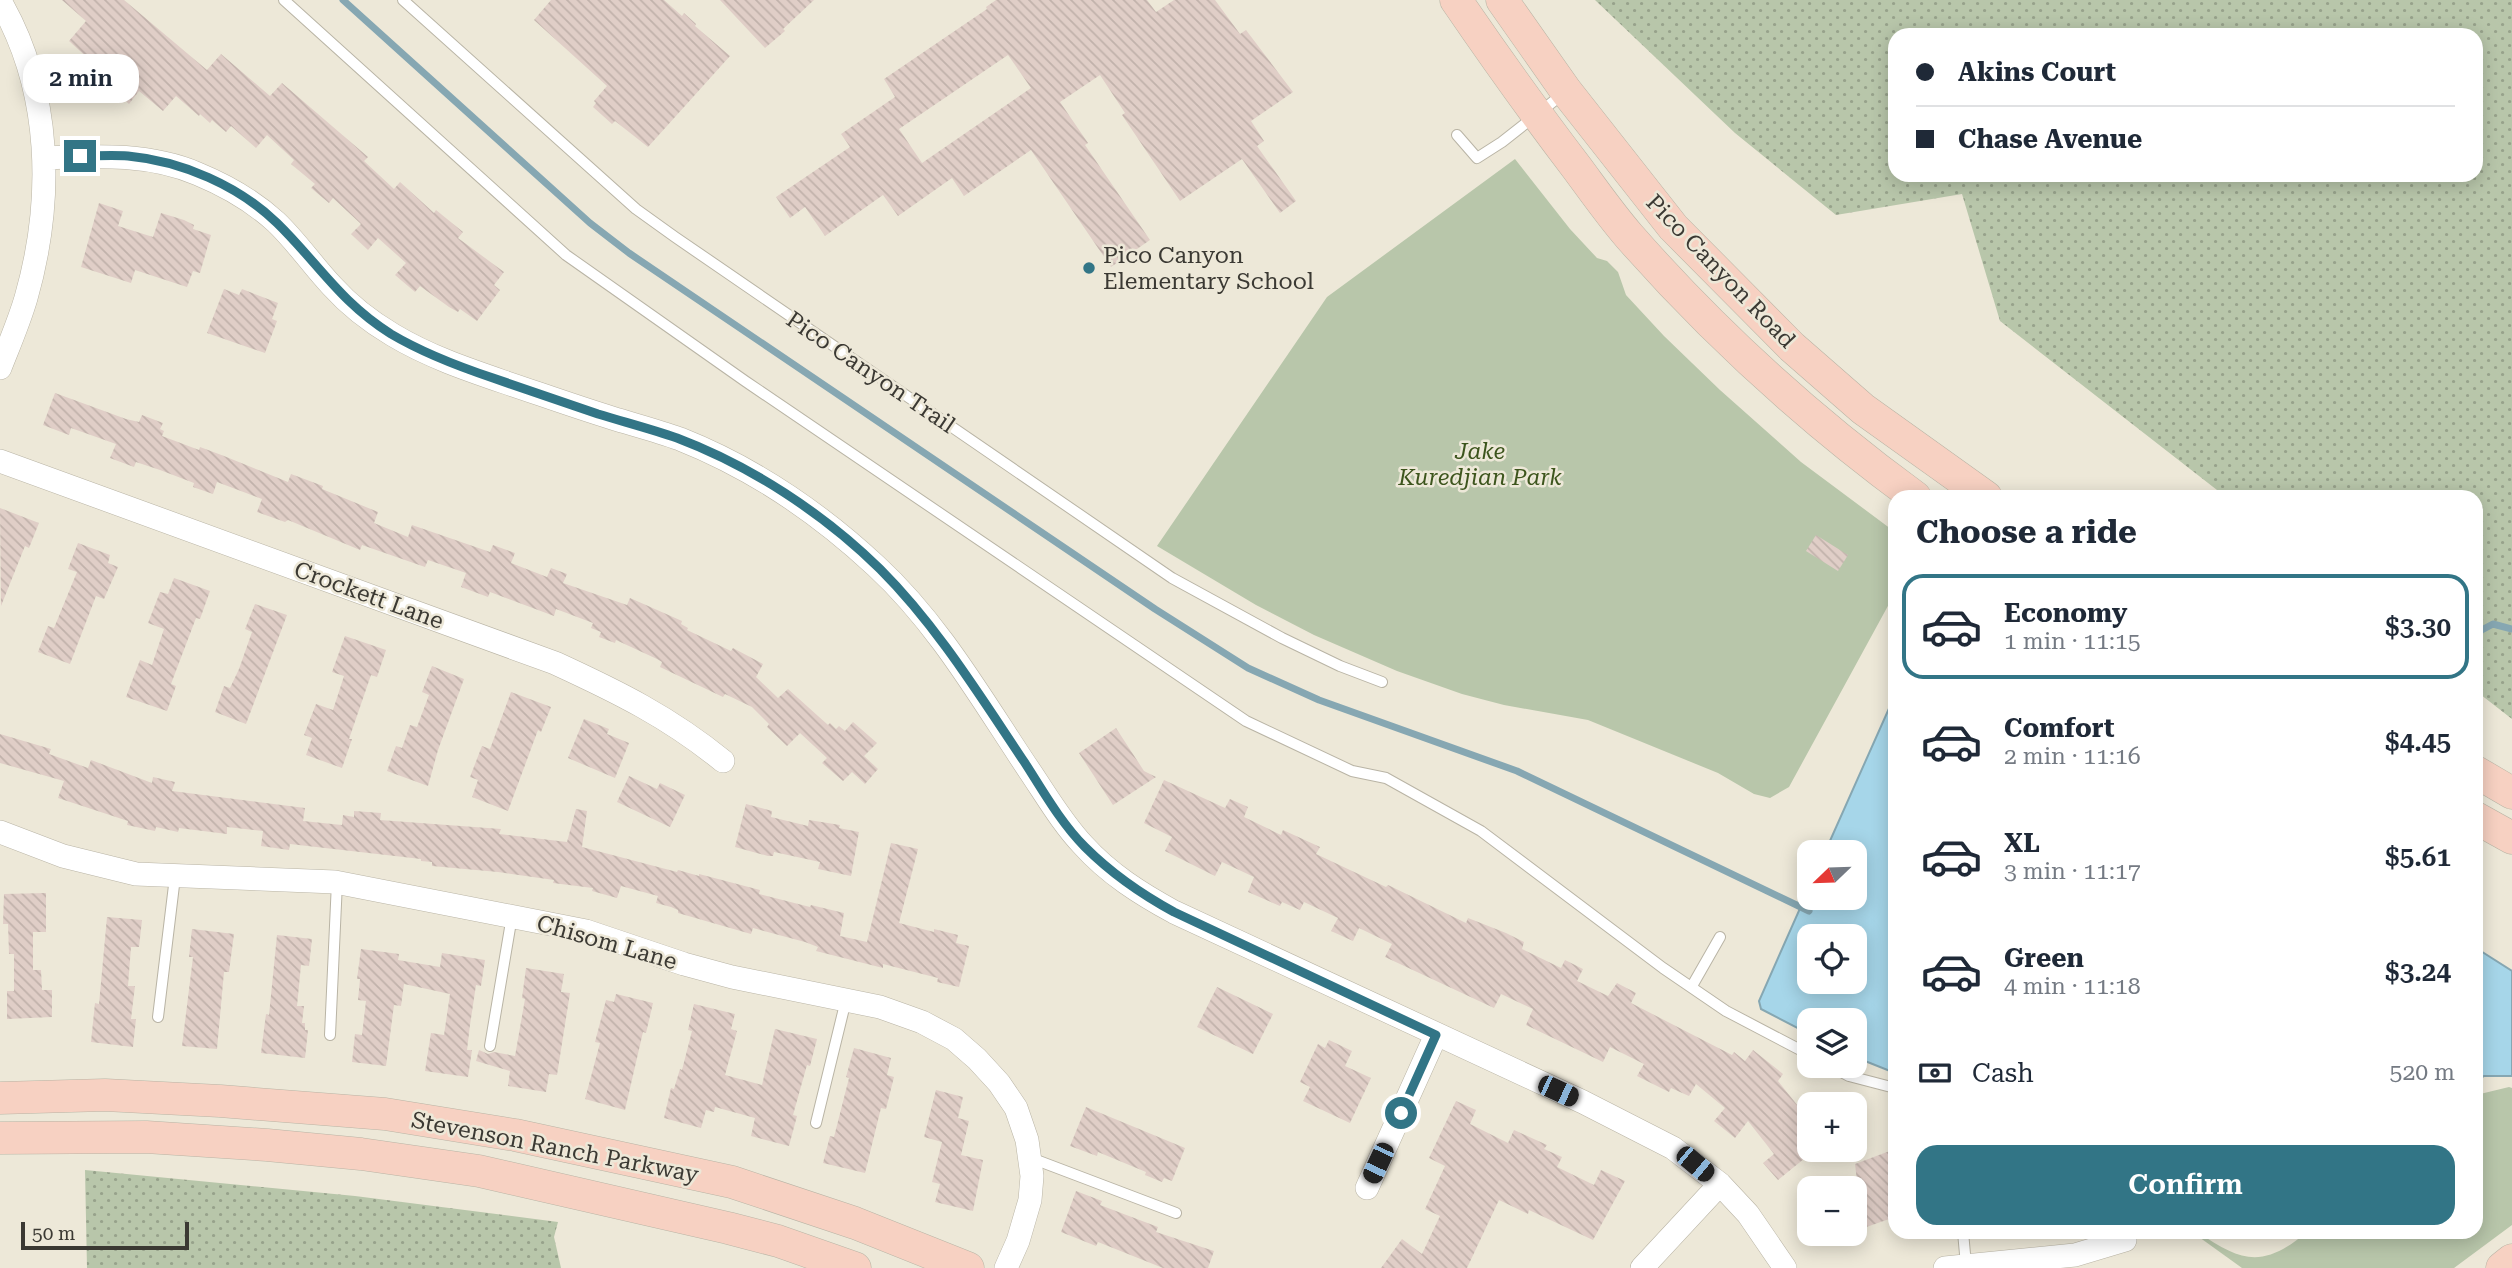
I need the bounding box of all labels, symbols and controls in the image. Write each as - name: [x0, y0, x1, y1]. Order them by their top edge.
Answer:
- callout: 2 min: [22, 54, 138, 104]
- text: Akins Court: [1958, 57, 2116, 87]
- text: 2 min: [49, 65, 113, 92]
- text: Chase Avenue: [1958, 124, 2142, 154]
- route end: [64, 140, 96, 172]
- street label: Pico Canyon Road: [1640, 189, 1801, 354]
- place label: Pico Canyon Elementary School: [1103, 242, 1314, 295]
- marker: Pico Canyon Elementary School: [1081, 260, 1097, 276]
- street label: Pico Canyon Trail: [781, 306, 960, 439]
- park label: Jake Kuredjian Park: [1397, 438, 1562, 491]
- text: Choose a ride: [1916, 513, 2137, 551]
- street label: Crockett Lane: [290, 556, 447, 635]
- icon: car: [1920, 595, 1983, 658]
- text: Economy: [2004, 598, 2127, 628]
- text: $3.30: [2385, 612, 2451, 642]
- text: 1 min · 11:15: [2004, 628, 2141, 655]
- icon: car: [1920, 710, 1983, 773]
- text: Comfort: [2004, 713, 2114, 743]
- text: $4.45: [2385, 727, 2451, 757]
- text: 2 min · 11:16: [2004, 743, 2141, 770]
- icon: car: [1920, 825, 1983, 888]
- text: XL: [2004, 828, 2040, 858]
- north arrow: [1797, 840, 1867, 910]
- map controls: [1797, 840, 1867, 1246]
- text: $5.61: [2385, 842, 2451, 872]
- text: 3 min · 11:17: [2004, 858, 2141, 885]
- street label: Chisom Lane: [533, 910, 680, 975]
- button: locate: [1797, 924, 1867, 994]
- icon: car: [1920, 940, 1983, 1003]
- text: Green: [2004, 943, 2084, 973]
- text: $3.24: [2385, 957, 2451, 987]
- text: 4 min · 11:18: [2004, 973, 2141, 1000]
- button: layers: [1797, 1008, 1867, 1078]
- icon: cash: [1916, 1054, 1954, 1092]
- text: Cash: [1972, 1058, 2034, 1088]
- text: 520 m: [2390, 1059, 2455, 1086]
- car: [1535, 1073, 1582, 1109]
- button: +: [1797, 1092, 1867, 1162]
- route start: [1385, 1097, 1417, 1129]
- street label: Stevenson Ranch Parkway: [409, 1106, 701, 1189]
- car: [1360, 1140, 1397, 1186]
- car: [1673, 1142, 1718, 1186]
- button: Confirm: [1916, 1145, 2455, 1225]
- button: −: [1797, 1176, 1867, 1246]
- scale bar: [21, 1219, 189, 1251]
- text: 50 m: [32, 1222, 75, 1245]

